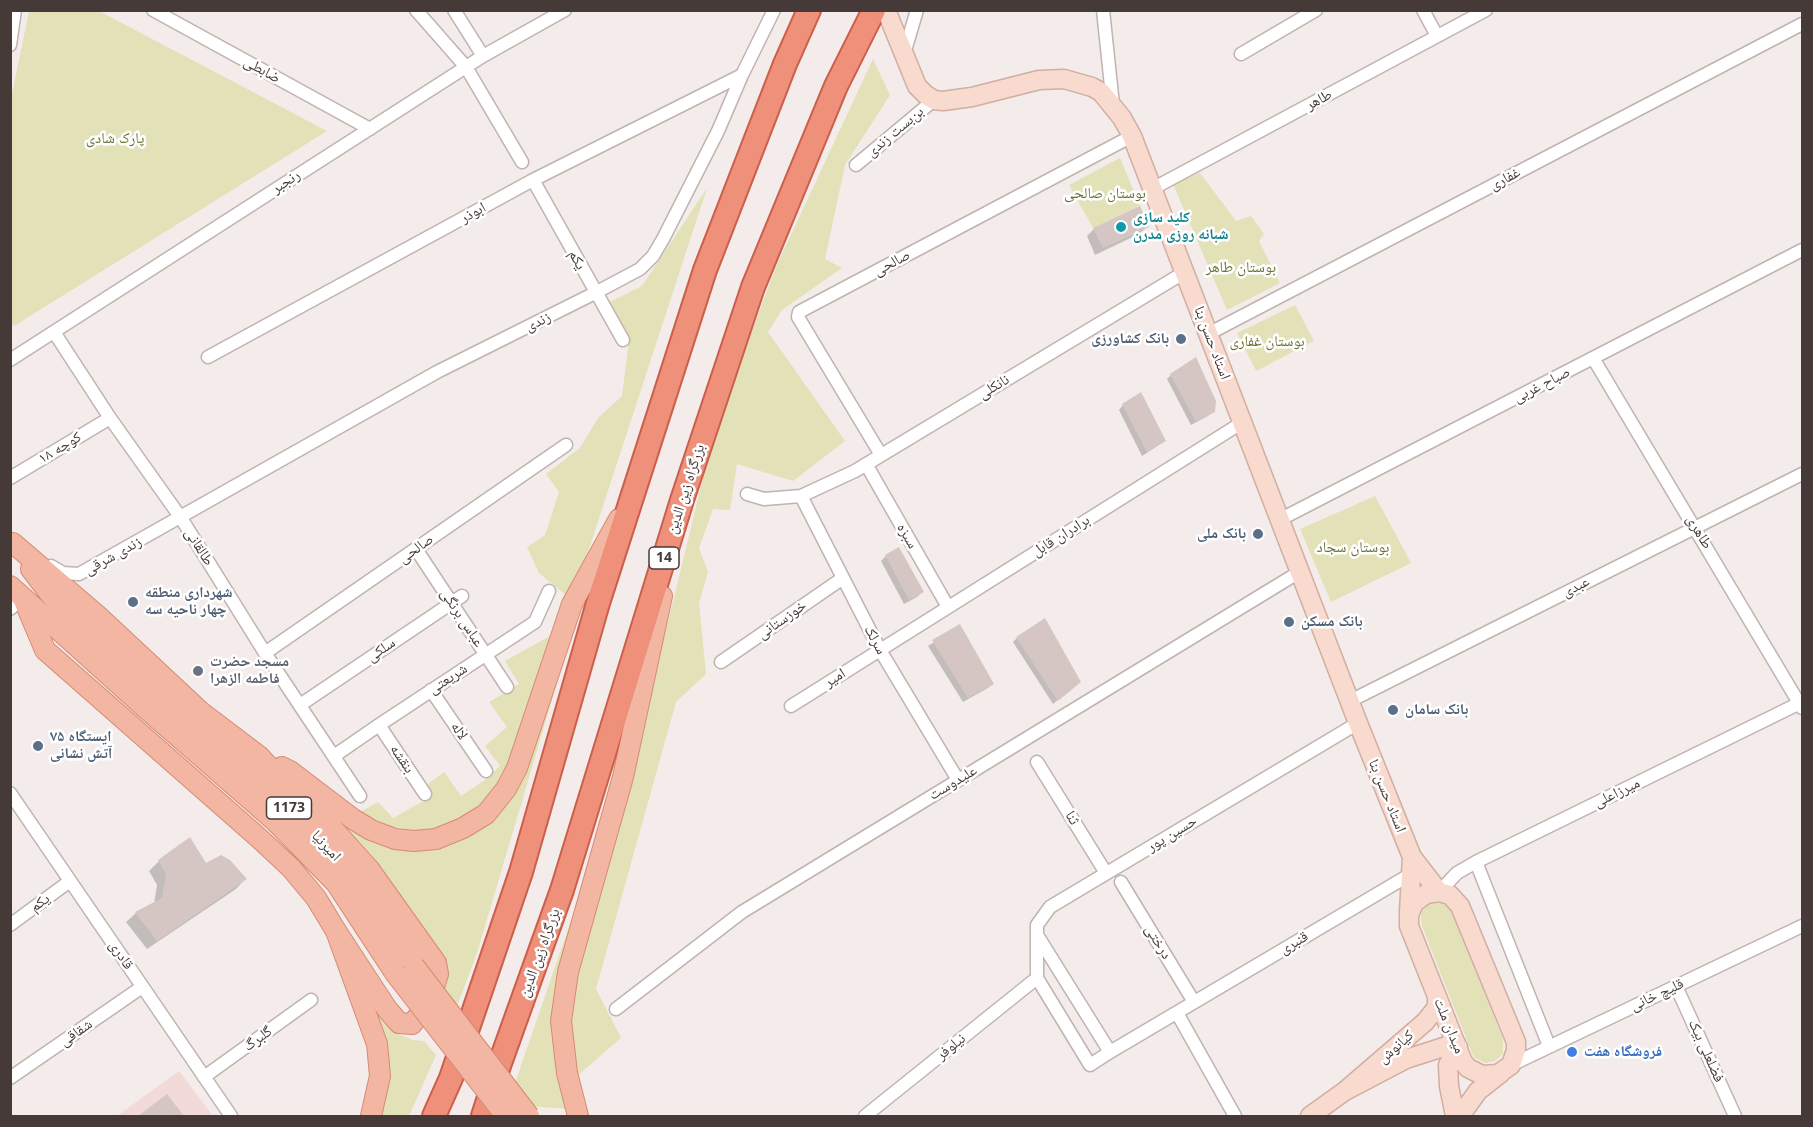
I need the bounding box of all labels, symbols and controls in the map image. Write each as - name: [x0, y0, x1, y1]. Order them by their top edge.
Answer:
- street label: ضابطی: [240, 53, 284, 87]
- street label: طاهر: [1303, 86, 1335, 114]
- street label: بن‌بست زندی: [863, 103, 927, 161]
- park label: پارک شادی: [86, 130, 144, 148]
- street label: غفاری: [1487, 163, 1523, 195]
- street label: رنجبر: [268, 166, 304, 198]
- park label: بوستان صالحی: [1064, 185, 1146, 203]
- street label: ابوذر: [457, 199, 489, 227]
- place label: کلید سازی شبانه روزی مدرن: [1133, 209, 1228, 244]
- marker: کلید سازی شبانه روزی مدرن: [1114, 220, 1128, 234]
- street label: صالحی: [871, 246, 913, 280]
- street label: یکم: [564, 247, 590, 273]
- park label: بوستان طاهر: [1206, 259, 1276, 277]
- street label: استاد حسن بنا: [1190, 304, 1234, 382]
- street label: زندی: [522, 308, 554, 336]
- place label: بانک کشاورزی: [1091, 330, 1169, 348]
- marker: بانک کشاورزی: [1174, 332, 1188, 346]
- park label: بوستان غفاری: [1229, 333, 1305, 351]
- street label: صباح غربی: [1511, 363, 1573, 407]
- street label: نانکلی: [975, 371, 1013, 403]
- street label: کوچه ۱۸: [35, 428, 85, 468]
- street label: بزرگراه زین الدین: [663, 442, 709, 536]
- street label: برادران قابل: [1029, 511, 1093, 561]
- street label: طاهری: [1682, 512, 1716, 552]
- street label: سبزه: [893, 520, 921, 552]
- street label: طالقانی: [181, 525, 217, 569]
- place label: بانک ملی: [1197, 525, 1246, 543]
- marker: بانک ملی: [1251, 527, 1265, 541]
- street label: صالحی: [395, 530, 437, 568]
- street label: زندی شرقی: [81, 533, 145, 579]
- park label: بوستان سجاد: [1317, 539, 1389, 557]
- road number: 14: [649, 547, 679, 569]
- street label: عبدی: [1559, 573, 1593, 601]
- place label: شهرداری منطقه چهار ناحیه سه: [145, 584, 232, 619]
- street label: عباس برنگی: [436, 585, 488, 651]
- marker: شهرداری منطقه چهار ناحیه سه: [126, 595, 140, 609]
- street label: خوزستانی: [754, 597, 810, 643]
- place label: بانک مسکن: [1301, 613, 1363, 631]
- marker: بانک مسکن: [1282, 615, 1296, 629]
- street label: سرلک: [860, 622, 890, 658]
- street label: سلکی: [363, 634, 399, 666]
- place label: مسجد حضرت فاطمه الزهرا: [210, 653, 289, 688]
- street label: شریعتی: [425, 660, 471, 698]
- marker: مسجد حضرت فاطمه الزهرا: [191, 664, 205, 678]
- street label: امیر: [821, 665, 849, 691]
- place label: بانک سامان: [1405, 701, 1468, 719]
- marker: بانک سامان: [1386, 703, 1400, 717]
- street label: لاله: [447, 719, 471, 743]
- place label: ایستگاه ۷۵ آتش نشانی: [50, 728, 112, 763]
- marker: ایستگاه ۷۵ آتش نشانی: [31, 739, 45, 753]
- street label: بنقشه: [386, 741, 418, 777]
- street label: استاد حسن بنا: [1364, 757, 1410, 835]
- street label: علیدوست: [926, 762, 980, 804]
- street label: میرزاعلی: [1591, 774, 1643, 812]
- road number: 1173: [266, 797, 312, 819]
- street label: ثنا: [1061, 808, 1083, 828]
- street label: حسین پور: [1144, 812, 1200, 856]
- street label: امیرنیا: [307, 827, 345, 865]
- street label: یکم: [27, 890, 53, 916]
- street label: بزرگراه زین الدین: [516, 906, 564, 1000]
- street label: درختی: [1141, 921, 1175, 963]
- street label: قنبری: [1276, 928, 1312, 958]
- street label: قادری: [105, 937, 137, 973]
- street label: قلیچ خانی: [1627, 975, 1687, 1015]
- street label: میدان ملت: [1430, 996, 1468, 1056]
- street label: شقاقی: [56, 1015, 96, 1051]
- street label: فضلعلی بیک: [1684, 1017, 1728, 1085]
- street label: گلبرگ: [240, 1023, 276, 1055]
- street label: کیانوش: [1374, 1027, 1418, 1067]
- street label: نیلوفر: [933, 1030, 969, 1064]
- place label: فروشگاه هفت: [1584, 1043, 1662, 1061]
- marker: فروشگاه هفت: [1565, 1045, 1579, 1059]

